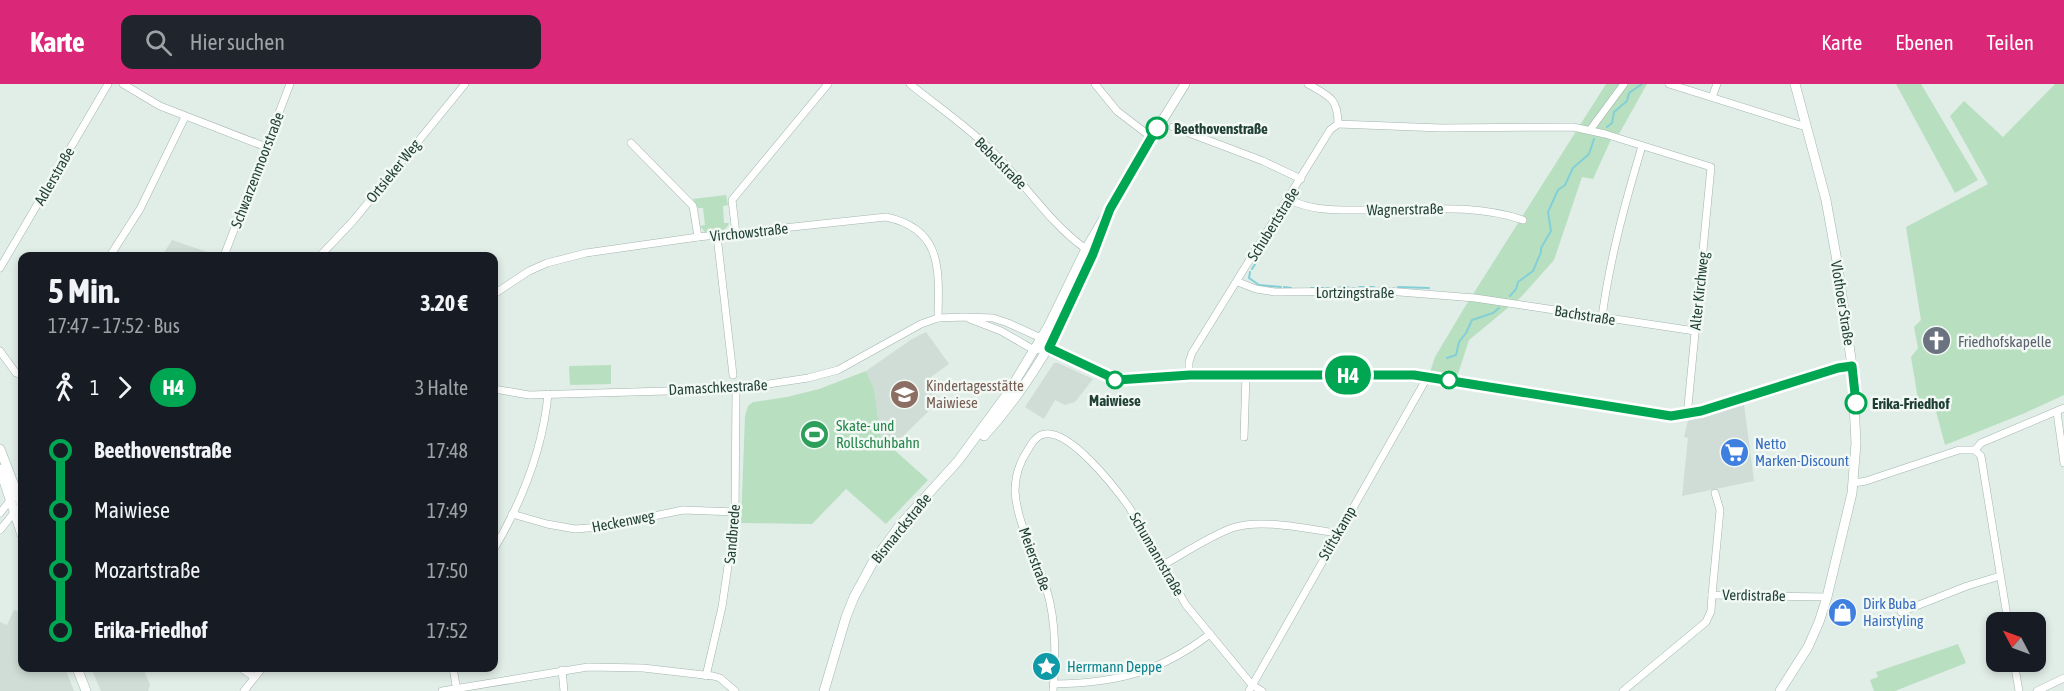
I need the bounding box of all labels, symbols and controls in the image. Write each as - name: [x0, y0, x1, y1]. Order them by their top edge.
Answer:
- search box: [121, 15, 541, 69]
- text: Karte: [30, 26, 85, 58]
- icon: search: [142, 26, 175, 59]
- text: Hier suchen: [190, 29, 285, 55]
- text: Karte: [1821, 30, 1862, 54]
- text: Ebenen: [1895, 30, 1954, 54]
- text: Teilen: [1987, 30, 2034, 54]
- street label: Schwarzenmoorstraße: [227, 110, 287, 230]
- marker: Beethovenstraße: [1146, 117, 1168, 139]
- place label: Beethovenstraße: [1174, 120, 1268, 137]
- street label: Bebelstraße: [972, 134, 1031, 193]
- street label: Ortsieker Weg: [362, 136, 424, 206]
- street label: Adlerstraße: [31, 144, 77, 208]
- street label: Schubertstraße: [1244, 184, 1302, 264]
- street label: Wagnerstraße: [1366, 200, 1444, 218]
- street label: Virchowstraße: [709, 219, 789, 245]
- street label: Alter Kirchweg: [1686, 250, 1712, 331]
- street label: Vlothoer Straße: [1828, 259, 1858, 347]
- text: 5 Min.: [48, 272, 120, 310]
- street label: Lortzingstraße: [1316, 284, 1394, 301]
- text: 3.20 €: [420, 290, 468, 316]
- street label: Bachstraße: [1553, 302, 1617, 328]
- text: 17:47 – 17:52 · Bus: [48, 314, 180, 337]
- church icon: Friedhofskapelle: [1921, 325, 1953, 357]
- place label: Friedhofskapelle: [1958, 333, 2052, 350]
- line badge: H4: [1321, 356, 1375, 394]
- text: H4: [1337, 363, 1359, 387]
- icon: walk: [48, 371, 81, 404]
- icon: forward: [108, 371, 141, 404]
- marker: Maiwiese: [1106, 371, 1124, 389]
- unlabelled marker: [1440, 371, 1458, 389]
- text: H4: [162, 375, 184, 399]
- text: 1: [90, 376, 99, 399]
- text: 3 Halte: [415, 376, 468, 399]
- street label: Damaschkestraße: [668, 376, 768, 398]
- place label: Kindertagesstätte Maiwiese: [926, 377, 1024, 411]
- school or university icon: Kindertagesstätte Maiwiese: [889, 378, 921, 410]
- place label: Maiwiese: [1089, 392, 1141, 409]
- marker: Erika-Friedhof: [1845, 392, 1867, 414]
- place label: Erika-Friedhof: [1872, 395, 1950, 412]
- place label: Skate- und Rollschuhbahn: [836, 417, 920, 451]
- sports icon: Skate- und Rollschuhbahn: [799, 418, 831, 450]
- place label: Netto Marken-Discount: [1755, 435, 1849, 469]
- supermarket icon: Netto Marken-Discount: [1718, 436, 1750, 468]
- text: Beethovenstraße: [94, 437, 232, 463]
- text: 17:48: [427, 439, 468, 462]
- street label: Bismarckstraße: [868, 490, 934, 566]
- text: Maiwiese: [94, 497, 170, 523]
- text: 17:49: [427, 499, 468, 522]
- street label: Sandbrede: [721, 503, 743, 565]
- street label: Stiftskamp: [1315, 503, 1359, 563]
- street label: Heckenweg: [590, 506, 656, 535]
- street label: Schumannstraße: [1126, 509, 1188, 599]
- street label: Meierstraße: [1016, 525, 1054, 593]
- text: Mozartstraße: [94, 557, 200, 583]
- text: 17:50: [427, 559, 468, 582]
- street label: Verdistraße: [1722, 586, 1786, 604]
- place label: Dirk Buba Hairstyling: [1863, 595, 1924, 629]
- shop icon: Dirk Buba Hairstyling: [1826, 596, 1858, 628]
- north arrow: [1986, 612, 2046, 672]
- map controls: [1986, 612, 2046, 672]
- text: Erika-Friedhof: [94, 617, 208, 643]
- text: 17:52: [427, 619, 468, 642]
- place icon: Herrmann Deppe: [1030, 650, 1062, 682]
- place label: Herrmann Deppe: [1067, 658, 1162, 675]

